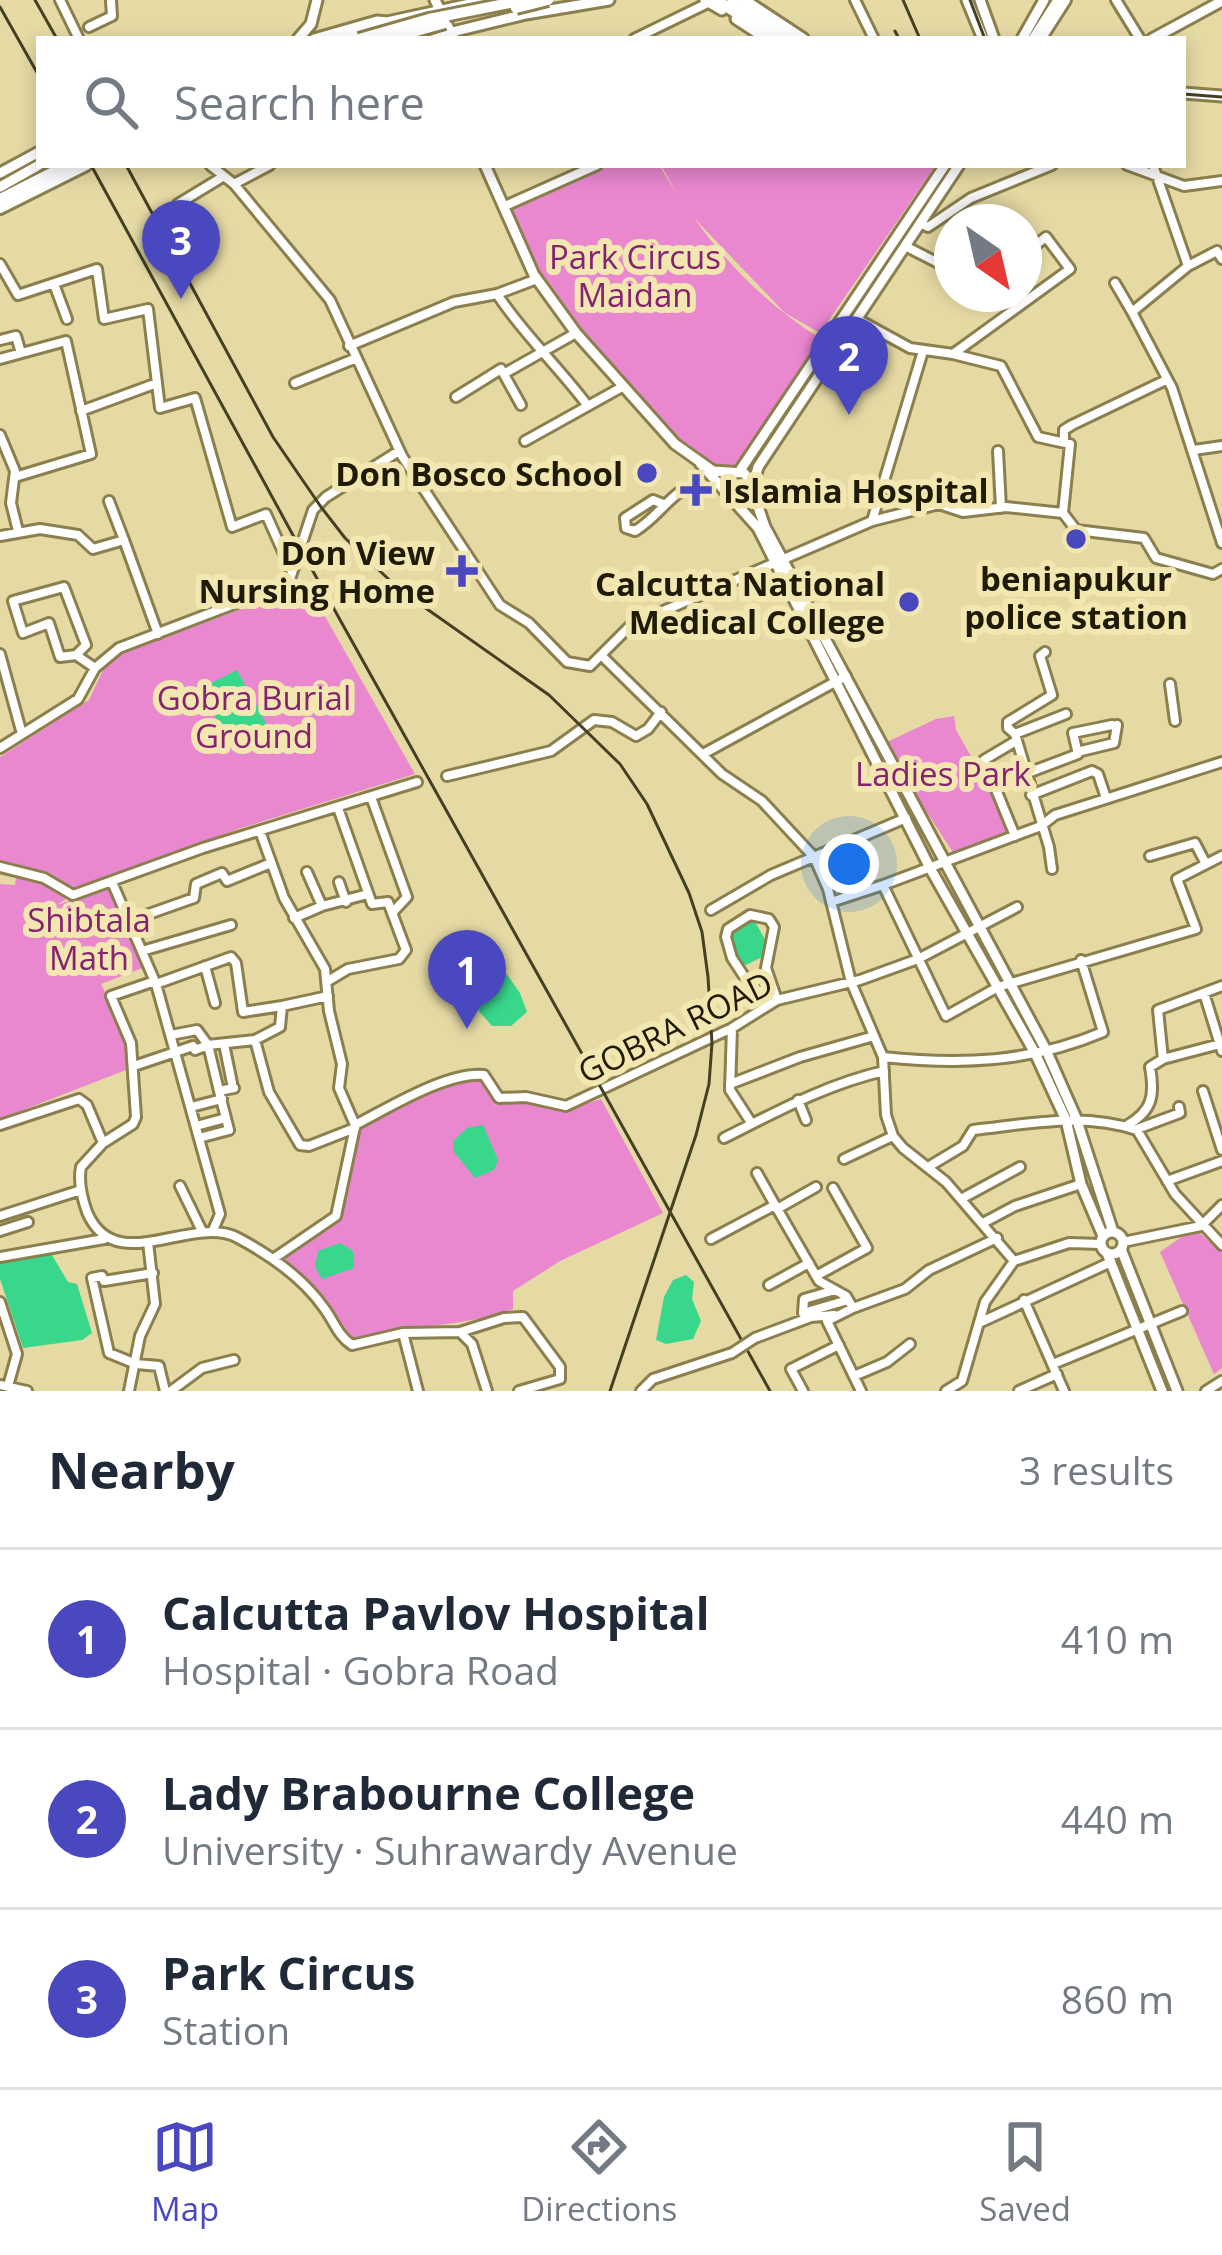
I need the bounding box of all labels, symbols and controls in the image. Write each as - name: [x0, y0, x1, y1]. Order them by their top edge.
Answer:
- search box: [36, 36, 1186, 168]
- icon: search: [78, 69, 144, 135]
- text: Search here: [174, 72, 425, 133]
- pin: 3: [142, 200, 220, 299]
- north arrow: [934, 204, 1042, 312]
- park label: Park Circus Maidan: [549, 234, 721, 317]
- pin: 2: [810, 316, 888, 415]
- place label: Don Bosco School: [335, 451, 623, 496]
- marker: Don Bosco School: [634, 460, 660, 486]
- place label: Islamia Hospital: [723, 468, 989, 513]
- marker: Islamia Hospital: [680, 474, 712, 506]
- marker: beniapukur police station: [1063, 526, 1089, 552]
- place label: Don View Nursing Home: [199, 530, 435, 613]
- marker: Don View Nursing Home: [446, 555, 478, 587]
- place label: beniapukur police station: [964, 556, 1188, 639]
- place label: Calcutta National Medical College: [595, 561, 885, 644]
- marker: Calcutta National Medical College: [896, 589, 922, 615]
- park label: Gobra Burial Ground: [157, 675, 351, 758]
- park label: Ladies Park: [855, 751, 1032, 796]
- your location: [819, 834, 879, 894]
- park label: Shibtala Math: [27, 897, 151, 980]
- pin: 1: [428, 930, 506, 1029]
- street label: GOBRA ROAD: [570, 960, 780, 1094]
- text: Nearby: [48, 1434, 235, 1504]
- text: 3 results: [1019, 1443, 1174, 1496]
- text: Calcutta Pavlov Hospital: [162, 1582, 709, 1643]
- text: 1: [76, 1612, 98, 1665]
- text: 410 m: [1061, 1612, 1174, 1665]
- text: Hospital · Gobra Road: [162, 1643, 559, 1696]
- text: Lady Brabourne College: [162, 1762, 695, 1823]
- text: 2: [76, 1792, 98, 1845]
- text: 440 m: [1061, 1792, 1174, 1845]
- text: University · Suhrawardy Avenue: [162, 1823, 738, 1876]
- text: Park Circus: [162, 1942, 415, 2003]
- text: 3: [76, 1972, 98, 2025]
- text: 860 m: [1061, 1972, 1174, 2025]
- text: Station: [162, 2003, 290, 2056]
- tab: Map: [151, 2114, 219, 2231]
- tab: Directions: [521, 2114, 677, 2231]
- tab: Saved: [979, 2114, 1071, 2231]

